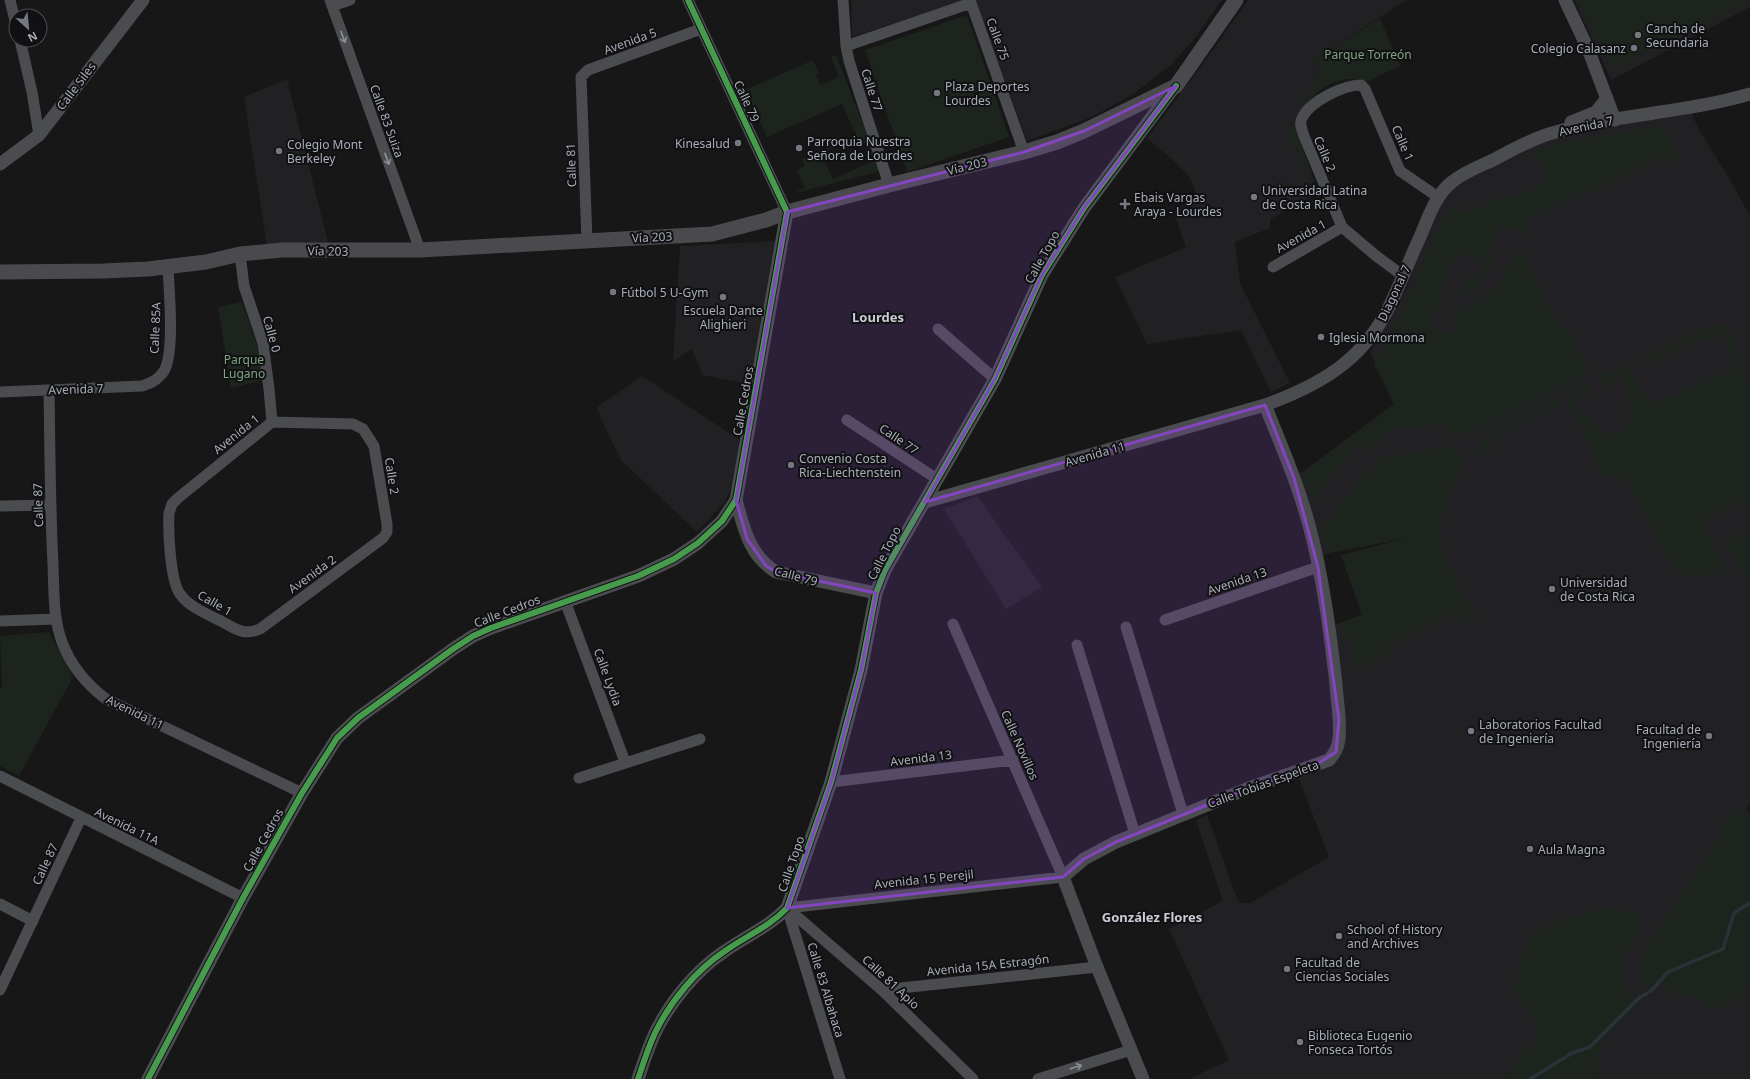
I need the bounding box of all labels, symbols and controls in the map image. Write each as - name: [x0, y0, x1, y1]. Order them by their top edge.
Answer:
- north arrow: [8, 8, 48, 48]
- street label: Calle 75: [982, 15, 1014, 63]
- place label: Cancha de Secundaria: [1646, 20, 1709, 51]
- street label: Avenida 5: [601, 24, 659, 58]
- text: N: [25, 29, 40, 46]
- one-way arrow: [340, 30, 348, 42]
- marker: Cancha de Secundaria: [1633, 30, 1643, 40]
- place label: Colegio Calasanz: [1531, 40, 1626, 57]
- marker: Colegio Calasanz: [1629, 43, 1639, 53]
- park label: Parque Torreón: [1324, 46, 1412, 63]
- street label: Calle Siles: [52, 58, 100, 113]
- street label: Calle 77: [857, 66, 887, 114]
- street label: Calle 79: [730, 77, 764, 125]
- place label: Plaza Deportes Lourdes: [945, 78, 1030, 109]
- street label: Calle 83 Suiza: [366, 82, 408, 160]
- marker: Plaza Deportes Lourdes: [932, 88, 942, 98]
- street label: Avenida 7: [1557, 112, 1615, 140]
- street label: Calle 1: [1388, 123, 1418, 163]
- place label: Parroquia Nuestra Señora de Lourdes: [807, 133, 913, 164]
- street label: Calle 2: [1310, 134, 1340, 175]
- place label: Kinesalud: [675, 135, 730, 152]
- place label: Colegio Mont Berkeley: [287, 136, 363, 167]
- marker: Kinesalud: [733, 138, 743, 148]
- street label: Calle 81: [562, 143, 580, 187]
- marker: Parroquia Nuestra Señora de Lourdes: [794, 143, 804, 153]
- marker: Colegio Mont Berkeley: [274, 146, 284, 156]
- one-way arrow: [384, 153, 392, 165]
- street label: Vía 203: [945, 153, 989, 179]
- place label: Universidad Latina de Costa Rica: [1262, 182, 1367, 213]
- place label: Ebais Vargas Araya - Lourdes: [1134, 189, 1222, 220]
- marker: Universidad Latina de Costa Rica: [1249, 192, 1259, 202]
- marker: Ebais Vargas Araya - Lourdes: [1119, 198, 1131, 210]
- street label: Avenida 1: [1273, 215, 1329, 257]
- street label: Vía 203: [631, 227, 673, 247]
- street label: Calle Topo: [1020, 227, 1064, 287]
- street label: Vía 203: [307, 242, 349, 260]
- street label: Diagonal 7: [1374, 262, 1415, 324]
- place label: Fútbol 5 U-Gym: [621, 284, 709, 301]
- marker: Fútbol 5 U-Gym: [608, 287, 618, 297]
- marker: Escuela Dante Alighieri: [718, 292, 728, 302]
- street label: Calle 85A: [146, 301, 164, 354]
- place label: Escuela Dante Alighieri: [683, 302, 763, 333]
- district label: Lourdes: [852, 308, 904, 326]
- street label: Calle 0: [259, 314, 285, 354]
- place label: Iglesia Mormona: [1329, 329, 1425, 346]
- marker: Iglesia Mormona: [1316, 332, 1326, 342]
- park label: Parque Lugano: [223, 351, 265, 382]
- street label: Calle Cedros: [729, 365, 757, 437]
- street label: Avenida 7: [48, 380, 104, 398]
- street label: Avenida 1: [209, 410, 263, 458]
- street label: Calle 77: [876, 420, 922, 458]
- street label: Avenida 11: [1063, 437, 1127, 471]
- place label: Convenio Costa Rica-Liechtenstein: [799, 450, 901, 481]
- street label: Calle 2: [381, 456, 403, 496]
- marker: Convenio Costa Rica-Liechtenstein: [786, 460, 796, 470]
- street label: Calle 87: [29, 483, 47, 527]
- street label: Calle Topo: [863, 523, 905, 583]
- street label: Avenida 2: [285, 551, 339, 597]
- street label: Calle 79: [772, 562, 820, 590]
- street label: Avenida 13: [1205, 563, 1269, 599]
- place label: Universidad de Costa Rica: [1560, 574, 1635, 605]
- marker: Universidad de Costa Rica: [1547, 584, 1557, 594]
- street label: Calle 1: [195, 586, 235, 620]
- street label: Calle Cedros: [471, 590, 543, 631]
- street label: Calle Lydia: [590, 646, 626, 708]
- street label: Avenida 11: [103, 691, 167, 733]
- street label: Calle Novillos: [997, 707, 1043, 783]
- place label: Laboratorios Facultad de Ingeniería: [1479, 716, 1602, 747]
- place label: Facultad de Ingeniería: [1636, 721, 1701, 752]
- marker: Laboratorios Facultad de Ingeniería: [1466, 726, 1476, 736]
- marker: Facultad de Ingeniería: [1704, 731, 1714, 741]
- street label: Avenida 13: [889, 746, 953, 770]
- street label: Calle Tobías Espeleta: [1205, 756, 1321, 812]
- street label: Avenida 11A: [92, 803, 162, 849]
- street label: Calle Cedros: [239, 805, 287, 875]
- street label: Calle Topo: [773, 834, 809, 894]
- street label: Calle 87: [28, 840, 62, 888]
- place label: Aula Magna: [1538, 841, 1605, 858]
- marker: Aula Magna: [1525, 844, 1535, 854]
- street label: Avenida 15 Perejil: [873, 865, 975, 893]
- district label: González Flores: [1102, 908, 1202, 926]
- place label: School of History and Archives: [1347, 921, 1443, 952]
- marker: School of History and Archives: [1334, 931, 1344, 941]
- street label: Calle 83 Albahaca: [803, 940, 849, 1040]
- street label: Avenida 15A Estragón: [926, 950, 1050, 980]
- street label: Calle 81 Apio: [859, 951, 923, 1013]
- place label: Facultad de Ciencias Sociales: [1295, 954, 1390, 985]
- marker: Facultad de Ciencias Sociales: [1282, 964, 1292, 974]
- place label: Biblioteca Eugenio Fonseca Tortós: [1308, 1027, 1412, 1058]
- marker: Biblioteca Eugenio Fonseca Tortós: [1295, 1037, 1305, 1047]
- one-way arrow: [1069, 1063, 1082, 1070]

